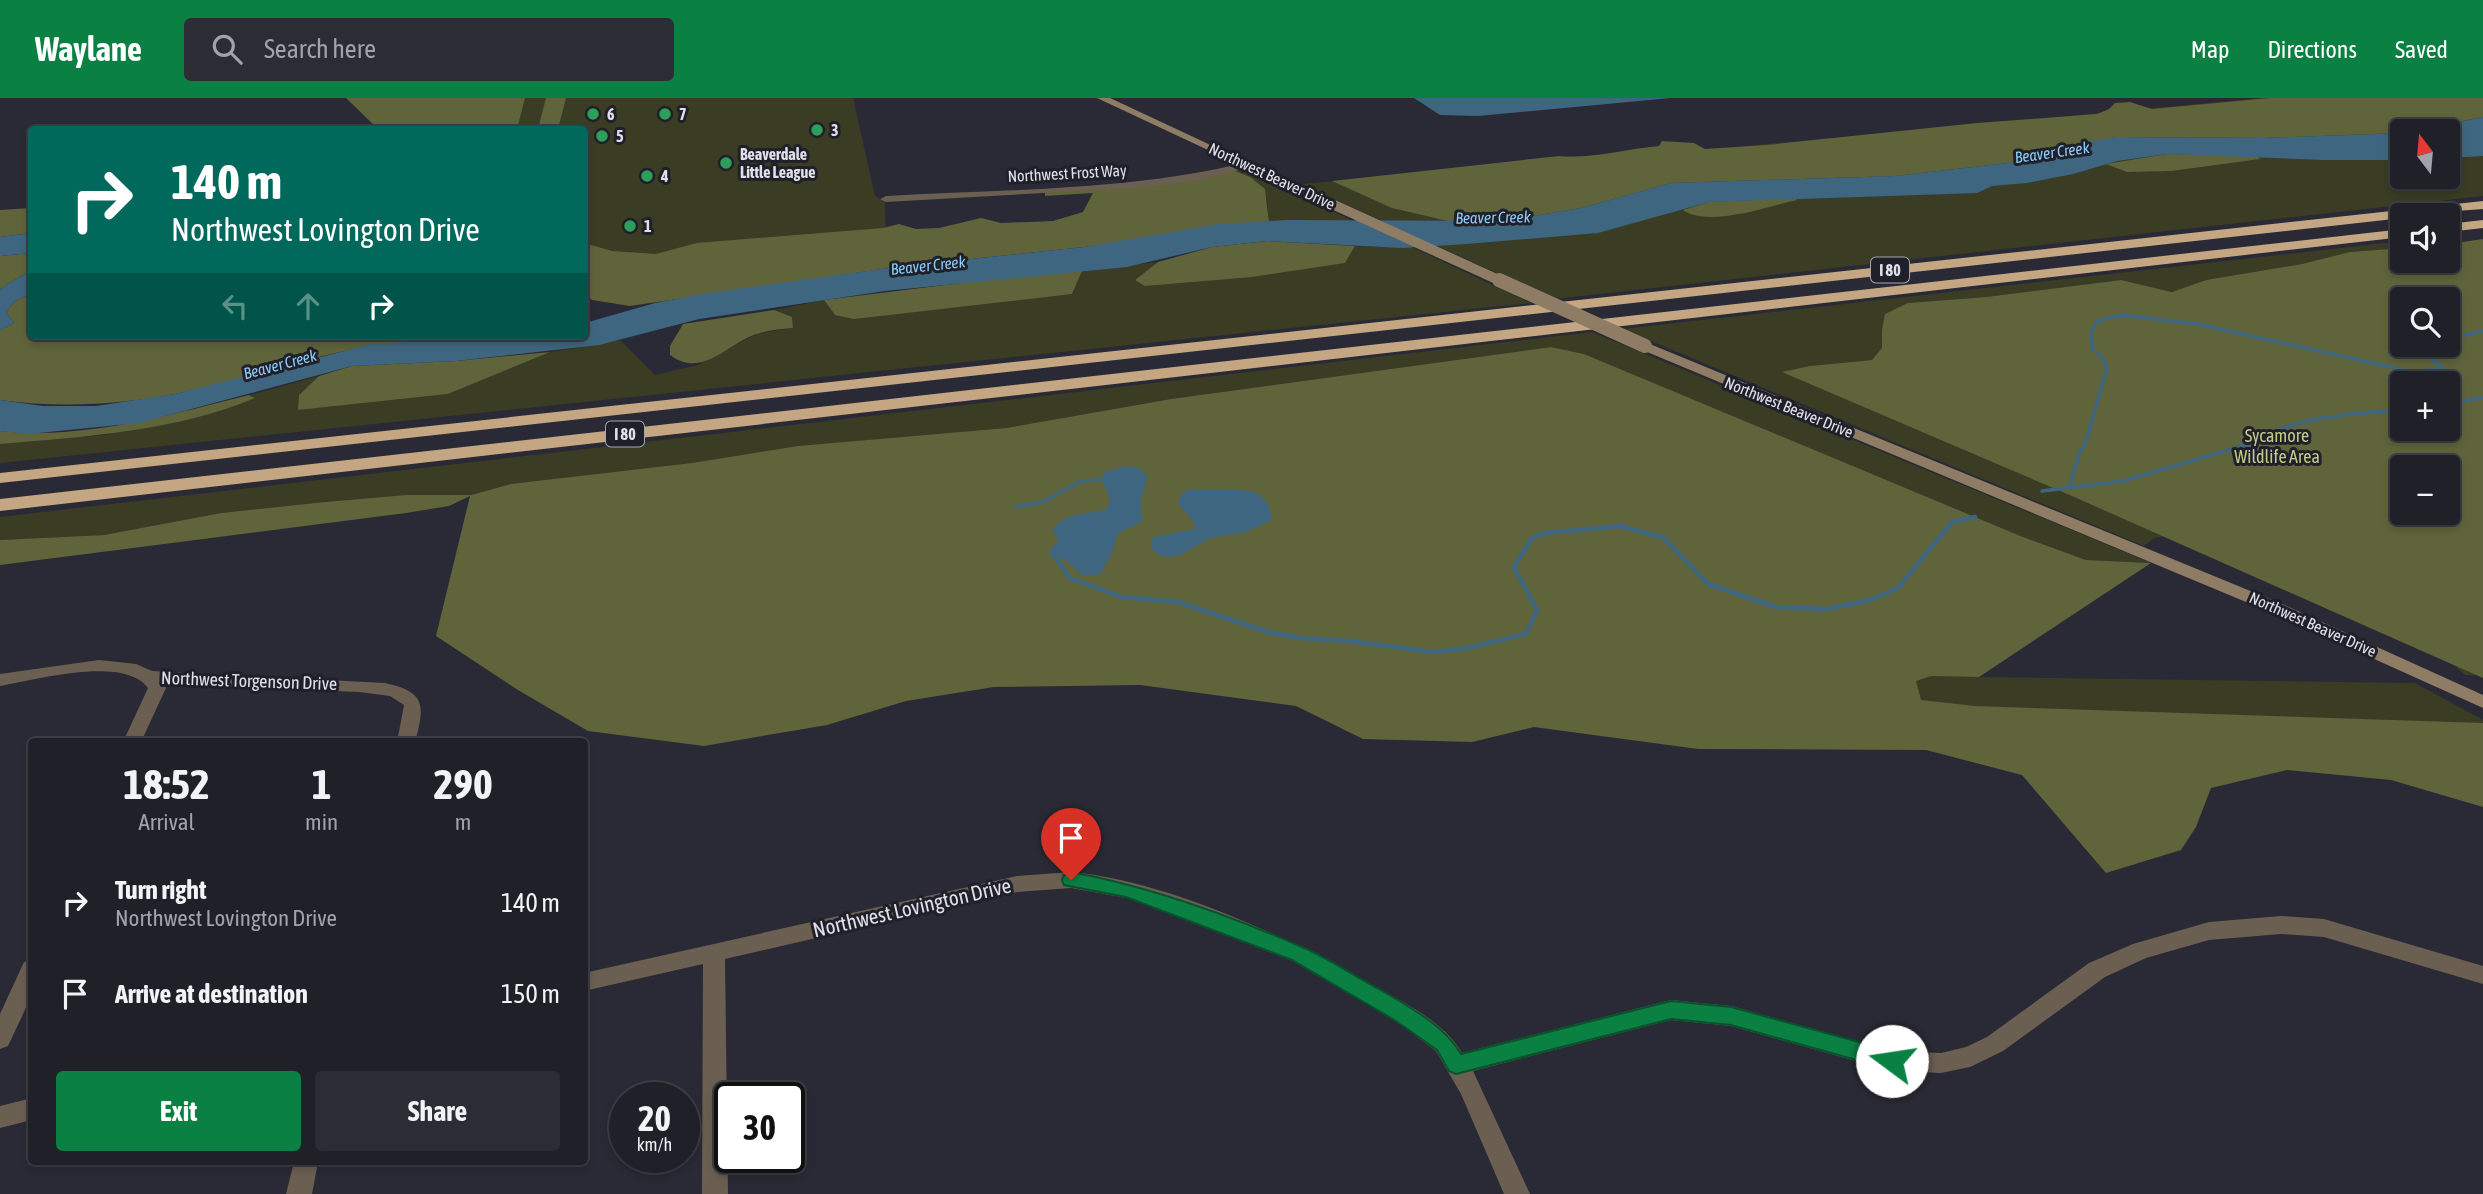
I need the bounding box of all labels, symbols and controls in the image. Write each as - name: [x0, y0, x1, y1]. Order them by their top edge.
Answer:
- search box: [184, 18, 674, 81]
- text: Waylane: [35, 30, 142, 68]
- icon: search: [208, 30, 246, 68]
- text: Search here: [264, 34, 376, 64]
- text: Map: [2191, 36, 2229, 63]
- text: Directions: [2267, 36, 2357, 63]
- text: Saved: [2395, 36, 2448, 63]
- place label: 6: [607, 105, 615, 123]
- place label: 7: [679, 105, 687, 123]
- marker: 6: [585, 106, 601, 122]
- marker: 7: [657, 106, 673, 122]
- north arrow: [2390, 119, 2460, 189]
- map controls: [2390, 119, 2460, 525]
- place label: 3: [831, 121, 839, 139]
- marker: 3: [809, 122, 825, 138]
- place label: 5: [616, 127, 624, 145]
- marker: 5: [594, 128, 610, 144]
- water label: Beaver Creek: [2013, 138, 2091, 166]
- street label: Northwest Beaver Drive: [1206, 139, 1338, 213]
- place label: Beaverdale Little League: [740, 145, 815, 181]
- text: 140 m: [171, 153, 282, 209]
- icon: right: [56, 154, 147, 245]
- marker: Beaverdale Little League: [718, 155, 734, 171]
- street label: Northwest Frost Way: [1007, 161, 1127, 186]
- place label: 4: [660, 167, 669, 185]
- marker: 4: [639, 168, 655, 184]
- button: sound: [2390, 203, 2460, 273]
- water label: Beaver Creek: [1455, 207, 1532, 227]
- text: Northwest Lovington Drive: [171, 211, 480, 248]
- place label: 1: [644, 217, 652, 235]
- marker: 1: [622, 218, 638, 234]
- water label: Beaver Creek: [890, 252, 967, 278]
- road number: I 80: [1871, 258, 1909, 282]
- icon: left: [216, 287, 254, 325]
- icon: ahead: [289, 287, 327, 325]
- icon: right: [362, 287, 400, 325]
- button: search: [2390, 287, 2460, 357]
- water label: Beaver Creek: [241, 345, 320, 382]
- button: +: [2390, 371, 2460, 441]
- street label: Northwest Beaver Drive: [1722, 373, 1856, 441]
- road number: I 80: [606, 422, 644, 446]
- park label: Sycamore Wildlife Area: [2234, 425, 2320, 467]
- button: −: [2390, 455, 2460, 525]
- street label: Northwest Beaver Drive: [2247, 588, 2379, 660]
- street label: Northwest Torgenson Drive: [161, 667, 337, 694]
- text: 18:52: [123, 760, 210, 808]
- text: 1: [312, 760, 331, 808]
- text: 290: [433, 760, 493, 808]
- pin: [1041, 808, 1101, 880]
- text: Arrival: [138, 809, 195, 835]
- text: min: [305, 809, 338, 835]
- text: m: [455, 809, 471, 835]
- icon: arrive: [1052, 819, 1090, 857]
- street label: Northwest Lovington Drive: [810, 873, 1013, 942]
- text: Turn right: [115, 875, 206, 905]
- icon: right: [56, 884, 94, 922]
- text: 140 m: [501, 888, 560, 918]
- text: Northwest Lovington Drive: [115, 905, 337, 931]
- icon: arrive: [56, 975, 94, 1013]
- text: Arrive at destination: [115, 979, 308, 1009]
- text: 150 m: [501, 979, 560, 1009]
- position arrow: [1855, 1024, 1929, 1098]
- button: Exit: [56, 1071, 301, 1151]
- button: Share: [315, 1071, 560, 1151]
- speed limit sign: 30: [714, 1082, 805, 1173]
- text: 20: [638, 1098, 671, 1138]
- text: km/h: [637, 1134, 672, 1155]

